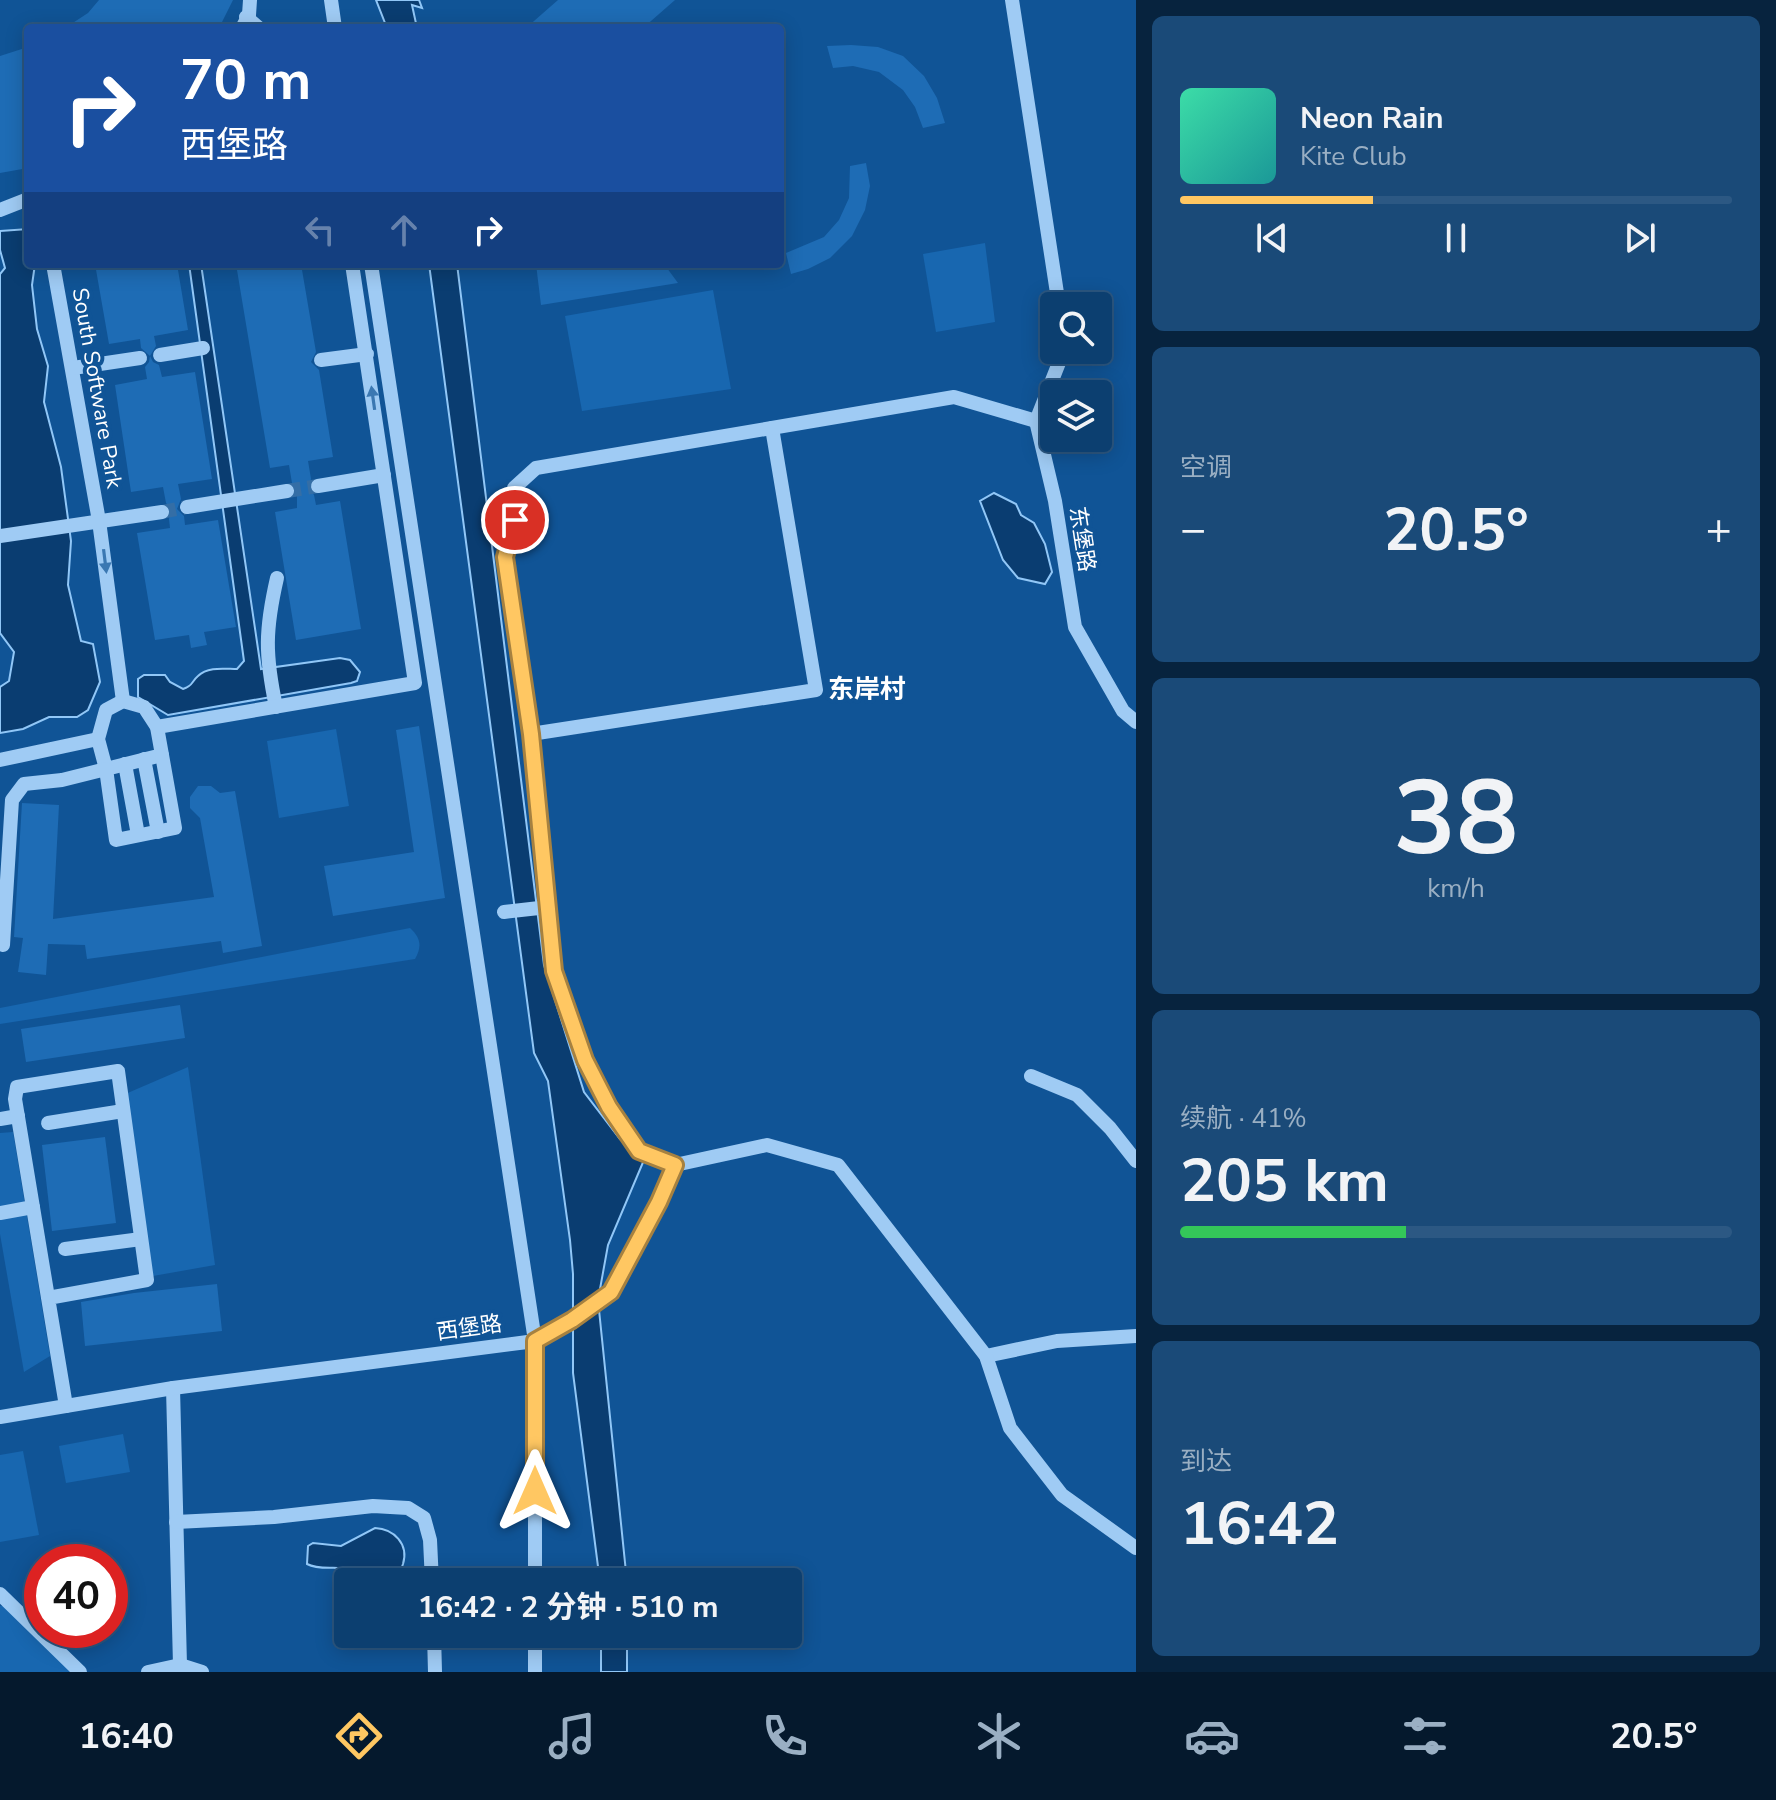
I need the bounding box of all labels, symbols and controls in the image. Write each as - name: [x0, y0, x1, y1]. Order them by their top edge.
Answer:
- text: 70 m: [180, 42, 311, 119]
- icon: right: [48, 56, 152, 160]
- text: Neon Rain: [1300, 98, 1444, 139]
- text: 西堡路: [180, 121, 288, 170]
- text: Kite Club: [1300, 139, 1407, 174]
- icon: left: [298, 208, 342, 252]
- icon: ahead: [382, 208, 426, 252]
- icon: right: [466, 208, 510, 252]
- icon: previous: [1250, 216, 1294, 260]
- icon: pause: [1434, 216, 1478, 260]
- icon: next: [1618, 216, 1662, 260]
- street label: South Software Park: [65, 286, 130, 492]
- map controls: [1040, 292, 1112, 452]
- button: search: [1040, 292, 1112, 364]
- button: layers: [1040, 380, 1112, 452]
- one-way arrow: [366, 385, 379, 410]
- text: 空调: [1180, 450, 1232, 485]
- pin: [481, 486, 549, 554]
- text: 20.5°: [1383, 489, 1529, 571]
- icon: arrive: [493, 498, 537, 542]
- text: −: [1180, 500, 1206, 560]
- text: +: [1706, 500, 1732, 560]
- street label: 东堡路: [1062, 504, 1102, 574]
- one-way arrow: [99, 549, 112, 574]
- district label: 东岸村: [828, 672, 906, 707]
- text: 38: [1394, 748, 1518, 890]
- text: km/h: [1427, 871, 1485, 906]
- text: 续航 · 41%: [1180, 1101, 1307, 1136]
- text: 205 km: [1180, 1140, 1389, 1222]
- street label: 西堡路: [434, 1309, 504, 1347]
- text: 到达: [1180, 1444, 1232, 1479]
- position arrow: [493, 1449, 577, 1533]
- text: 16:42: [1180, 1483, 1339, 1565]
- speed limit sign: 40: [24, 1544, 128, 1648]
- text: 16:42 · 2 分钟 · 510 m: [417, 1587, 719, 1628]
- icon: directions: [331, 1708, 387, 1764]
- icon: music: [544, 1708, 600, 1764]
- icon: phone: [757, 1708, 813, 1764]
- icon: climate: [971, 1708, 1027, 1764]
- icon: car: [1184, 1708, 1240, 1764]
- icon: filters: [1397, 1708, 1453, 1764]
- text: 16:40: [79, 1712, 174, 1761]
- text: 20.5°: [1610, 1712, 1697, 1761]

